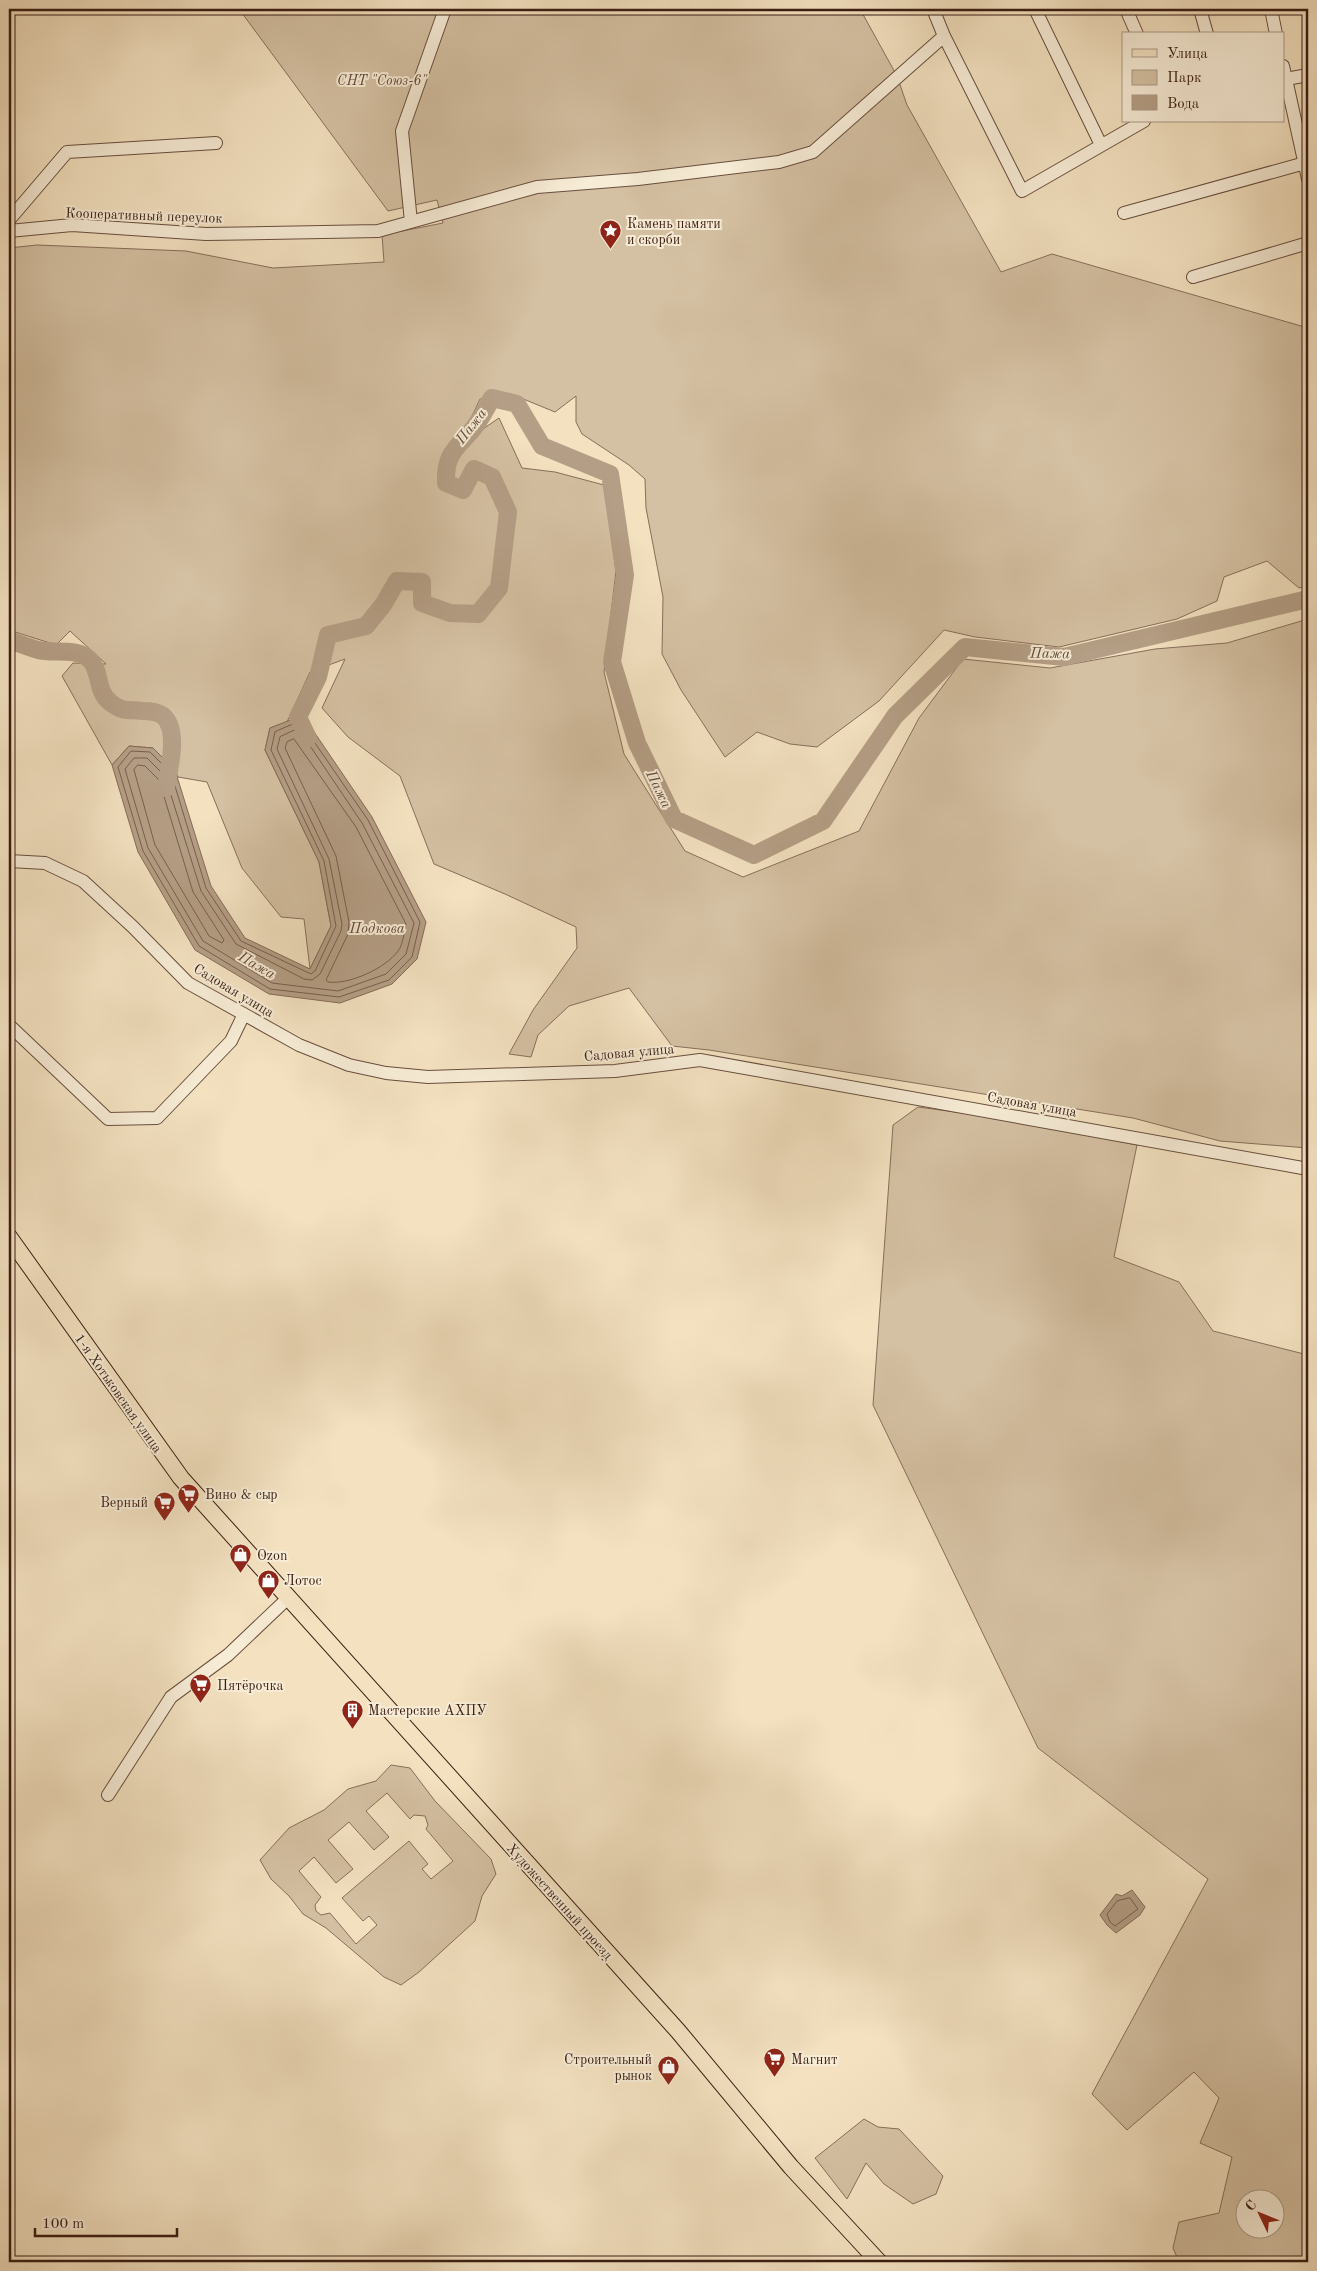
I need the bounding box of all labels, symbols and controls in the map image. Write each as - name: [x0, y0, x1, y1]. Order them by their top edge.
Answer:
- legend: [1122, 32, 1284, 122]
- text: Улица: [1167, 47, 1208, 62]
- text: Парк: [1167, 71, 1202, 86]
- park label: СНТ "Союз-6": [337, 74, 427, 88]
- text: Вода: [1167, 97, 1200, 112]
- street label: Кооперативный переулок: [65, 206, 223, 226]
- place label: Камень памяти и скорби: [627, 217, 721, 247]
- place icon: Камень памяти и скорби: [599, 219, 623, 250]
- water label: Пажа: [453, 406, 490, 448]
- water label: Пажа: [1029, 647, 1070, 662]
- water label: Пажа: [642, 767, 673, 811]
- water label: Подкова: [348, 922, 405, 937]
- water label: Пажа: [234, 949, 277, 983]
- street label: Садовая улица: [191, 961, 276, 1020]
- street label: Садовая улица: [583, 1042, 675, 1064]
- street label: Садовая улица: [986, 1090, 1078, 1120]
- street label: 1-я Хотьковская улица: [72, 1332, 165, 1456]
- supermarket icon: Вино & сыр: [177, 1482, 201, 1513]
- place label: Вино & сыр: [205, 1488, 278, 1502]
- supermarket icon: Верный: [152, 1490, 176, 1521]
- place label: Верный: [100, 1496, 148, 1510]
- shop icon: Ozon: [229, 1543, 253, 1574]
- place label: Ozon: [257, 1549, 288, 1563]
- shop icon: Лотос: [256, 1568, 280, 1599]
- place label: Лотос: [284, 1574, 322, 1588]
- supermarket icon: Пятёрочка: [189, 1673, 213, 1704]
- place label: Пятёрочка: [217, 1679, 284, 1693]
- building icon: Мастерские АХПУ: [340, 1698, 364, 1729]
- place label: Мастерские АХПУ: [368, 1704, 487, 1718]
- street label: Художественный проезд: [504, 1841, 615, 1962]
- supermarket icon: Магнит: [763, 2047, 787, 2078]
- place label: Строительный рынок: [564, 2053, 652, 2083]
- place label: Магнит: [791, 2053, 838, 2067]
- shop icon: Строительный рынок: [656, 2055, 680, 2086]
- north arrow: [1234, 2188, 1284, 2238]
- text: С: [1243, 2198, 1259, 2214]
- scale bar: [35, 2206, 178, 2238]
- text: 100 m: [42, 2217, 84, 2232]

